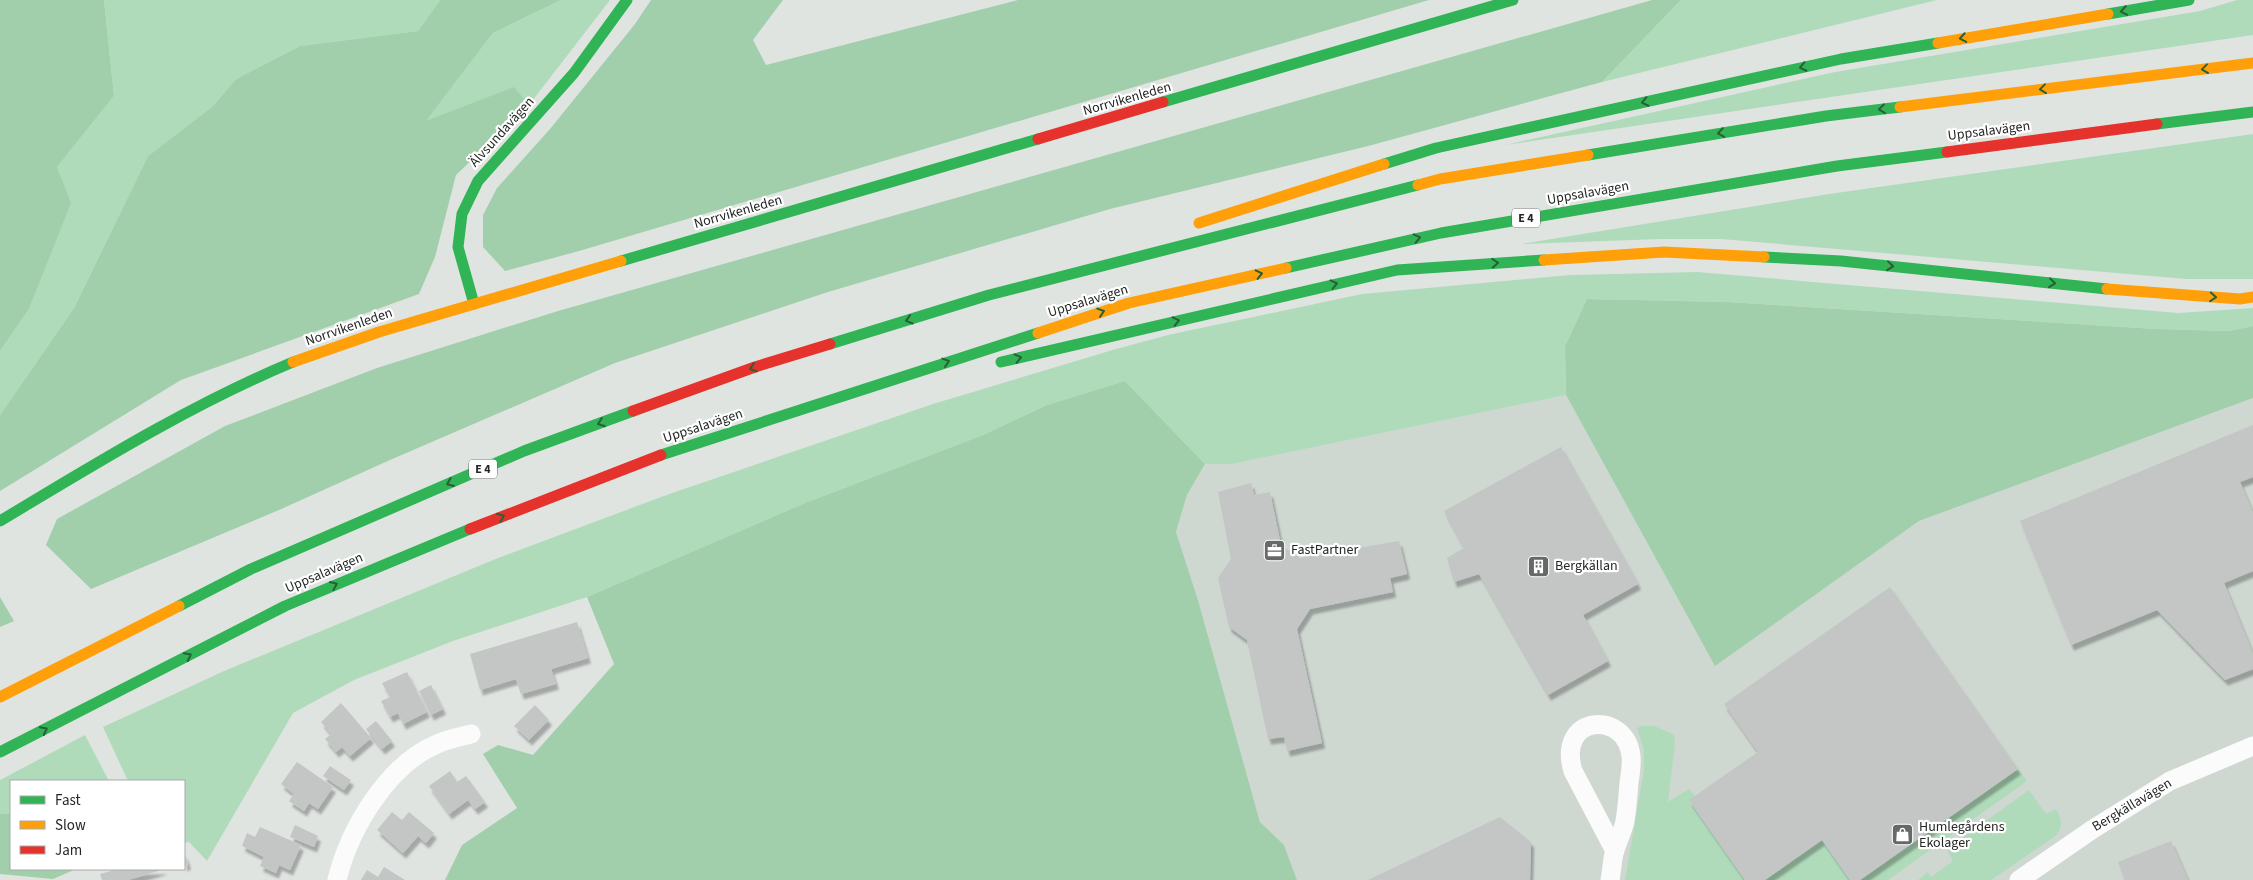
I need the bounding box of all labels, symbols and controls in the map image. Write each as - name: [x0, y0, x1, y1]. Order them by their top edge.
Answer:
- one-way arrow: [2119, 5, 2127, 16]
- one-way arrow: [1959, 32, 1967, 43]
- one-way arrow: [1799, 61, 1808, 72]
- one-way arrow: [2200, 63, 2208, 74]
- street label: Norrvikenleden: [1081, 77, 1173, 121]
- one-way arrow: [2039, 83, 2047, 94]
- street label: Älvsundavägen: [465, 92, 539, 172]
- one-way arrow: [1640, 96, 1649, 107]
- one-way arrow: [1878, 103, 1886, 114]
- street label: Uppsalavägen: [1947, 116, 2031, 146]
- one-way arrow: [1717, 128, 1726, 138]
- street label: Uppsalavägen: [1545, 176, 1631, 210]
- street label: Norrvikenleden: [692, 190, 784, 234]
- road number: E 4: [1512, 208, 1540, 228]
- one-way arrow: [1413, 233, 1422, 244]
- one-way arrow: [1491, 258, 1499, 269]
- one-way arrow: [1886, 260, 1894, 271]
- one-way arrow: [1254, 269, 1263, 280]
- one-way arrow: [2048, 277, 2056, 288]
- street label: Uppsalavägen: [1045, 279, 1131, 323]
- one-way arrow: [1330, 279, 1339, 290]
- one-way arrow: [2210, 291, 2218, 302]
- street label: Norrvikenleden: [303, 303, 395, 351]
- one-way arrow: [1096, 308, 1105, 318]
- one-way arrow: [905, 314, 913, 324]
- one-way arrow: [1171, 316, 1180, 327]
- one-way arrow: [1013, 353, 1022, 364]
- one-way arrow: [942, 358, 950, 368]
- one-way arrow: [750, 362, 758, 372]
- street label: Uppsalavägen: [661, 404, 745, 448]
- one-way arrow: [597, 417, 605, 427]
- road number: E 4: [469, 459, 497, 478]
- one-way arrow: [446, 477, 455, 488]
- one-way arrow: [496, 513, 505, 523]
- office icon: FastPartner: [1263, 538, 1287, 562]
- place label: FastPartner: [1291, 540, 1358, 560]
- street label: Uppsalavägen: [282, 548, 366, 598]
- building icon: Bergkällan: [1527, 554, 1551, 578]
- place label: Bergkällan: [1555, 556, 1618, 576]
- one-way arrow: [330, 581, 338, 591]
- one-way arrow: [183, 652, 192, 662]
- one-way arrow: [38, 726, 47, 736]
- street label: Bergkällavägen: [2088, 773, 2176, 837]
- legend: [10, 780, 185, 870]
- text: Fast: [55, 790, 81, 811]
- text: Slow: [55, 815, 86, 836]
- place label: Humlegårdens Ekolager: [1919, 817, 2005, 853]
- shop icon: Humlegårdens Ekolager: [1891, 823, 1915, 847]
- text: Jam: [55, 840, 82, 861]

